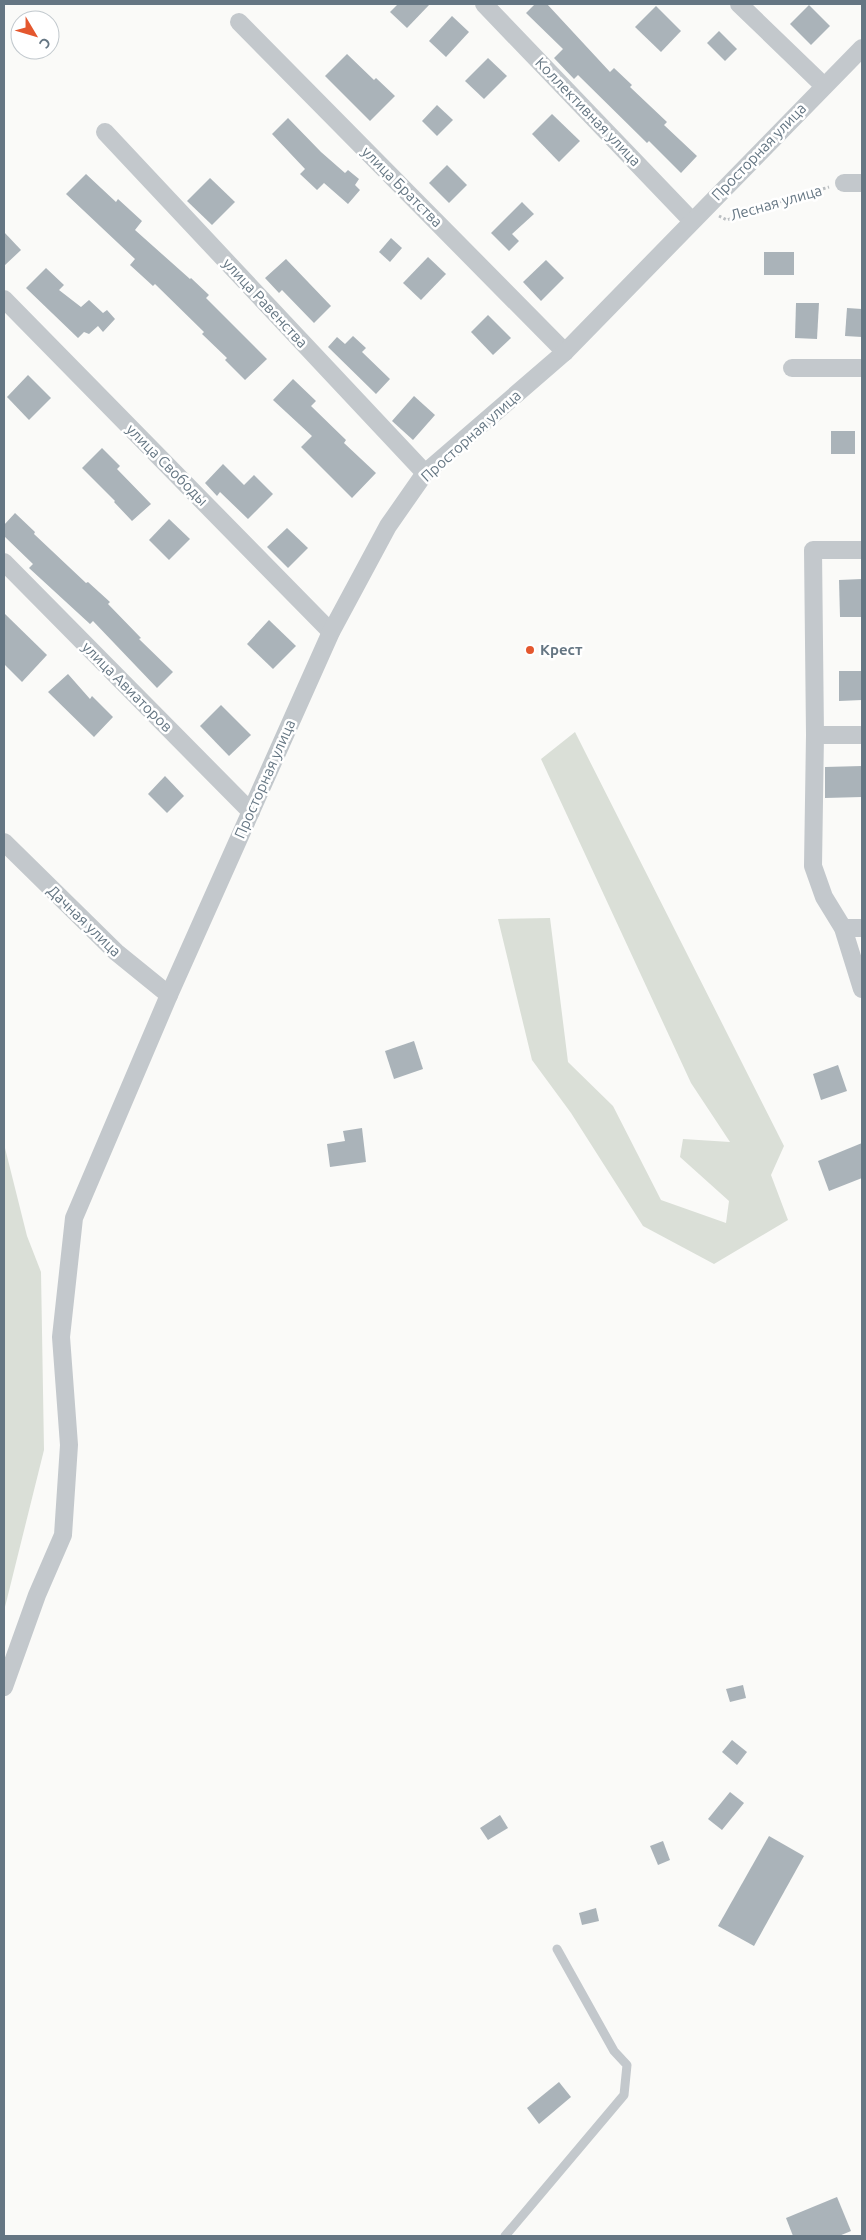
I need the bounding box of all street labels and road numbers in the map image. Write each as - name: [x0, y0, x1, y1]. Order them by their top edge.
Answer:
- street label: Коллективная улица: [532, 54, 645, 169]
- street label: Просторная улица: [708, 100, 809, 204]
- street label: улица Братства: [359, 143, 446, 230]
- street label: Лесная улица: [728, 181, 824, 224]
- street label: улица Равенства: [220, 254, 311, 351]
- street label: Просторная улица: [417, 386, 524, 485]
- street label: улица Свободы: [123, 420, 212, 509]
- street label: улица Авиаторов: [79, 638, 176, 735]
- street label: Просторная улица: [231, 717, 298, 841]
- street label: Дачная улица: [44, 882, 124, 960]

